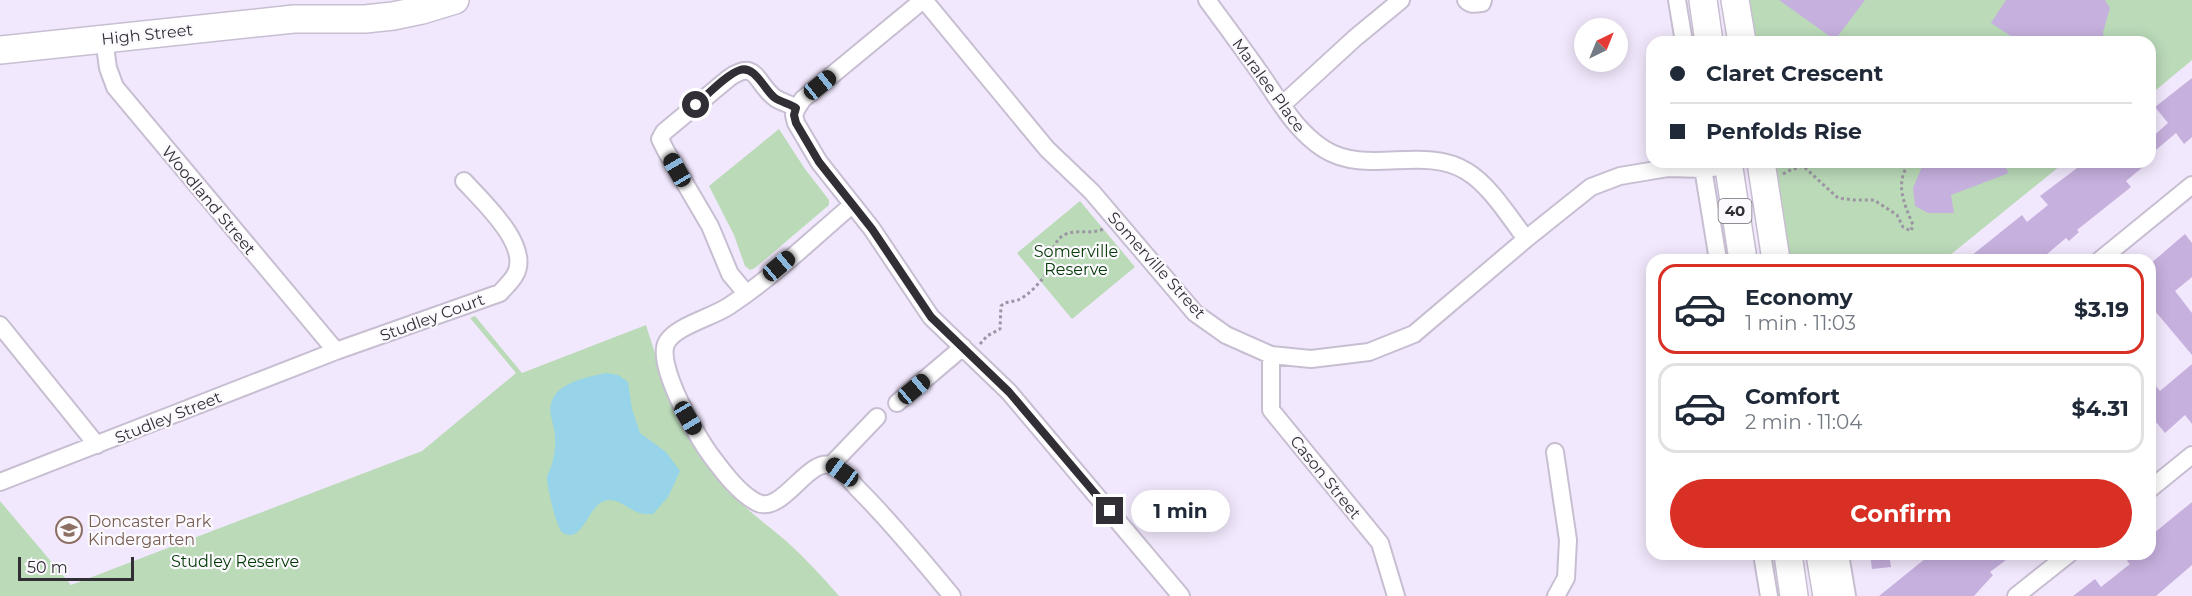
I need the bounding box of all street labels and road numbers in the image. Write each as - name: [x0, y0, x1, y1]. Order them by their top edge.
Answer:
- street label: High Street: [100, 20, 194, 49]
- street label: Maralee Place: [1228, 35, 1309, 136]
- street label: Woodland Street: [158, 142, 260, 259]
- road number: 40: [1718, 199, 1752, 223]
- street label: Somerville Street: [1104, 208, 1210, 323]
- street label: Studley Court: [377, 290, 487, 345]
- street label: Studley Street: [112, 387, 225, 447]
- street label: Cason Street: [1286, 432, 1365, 523]

